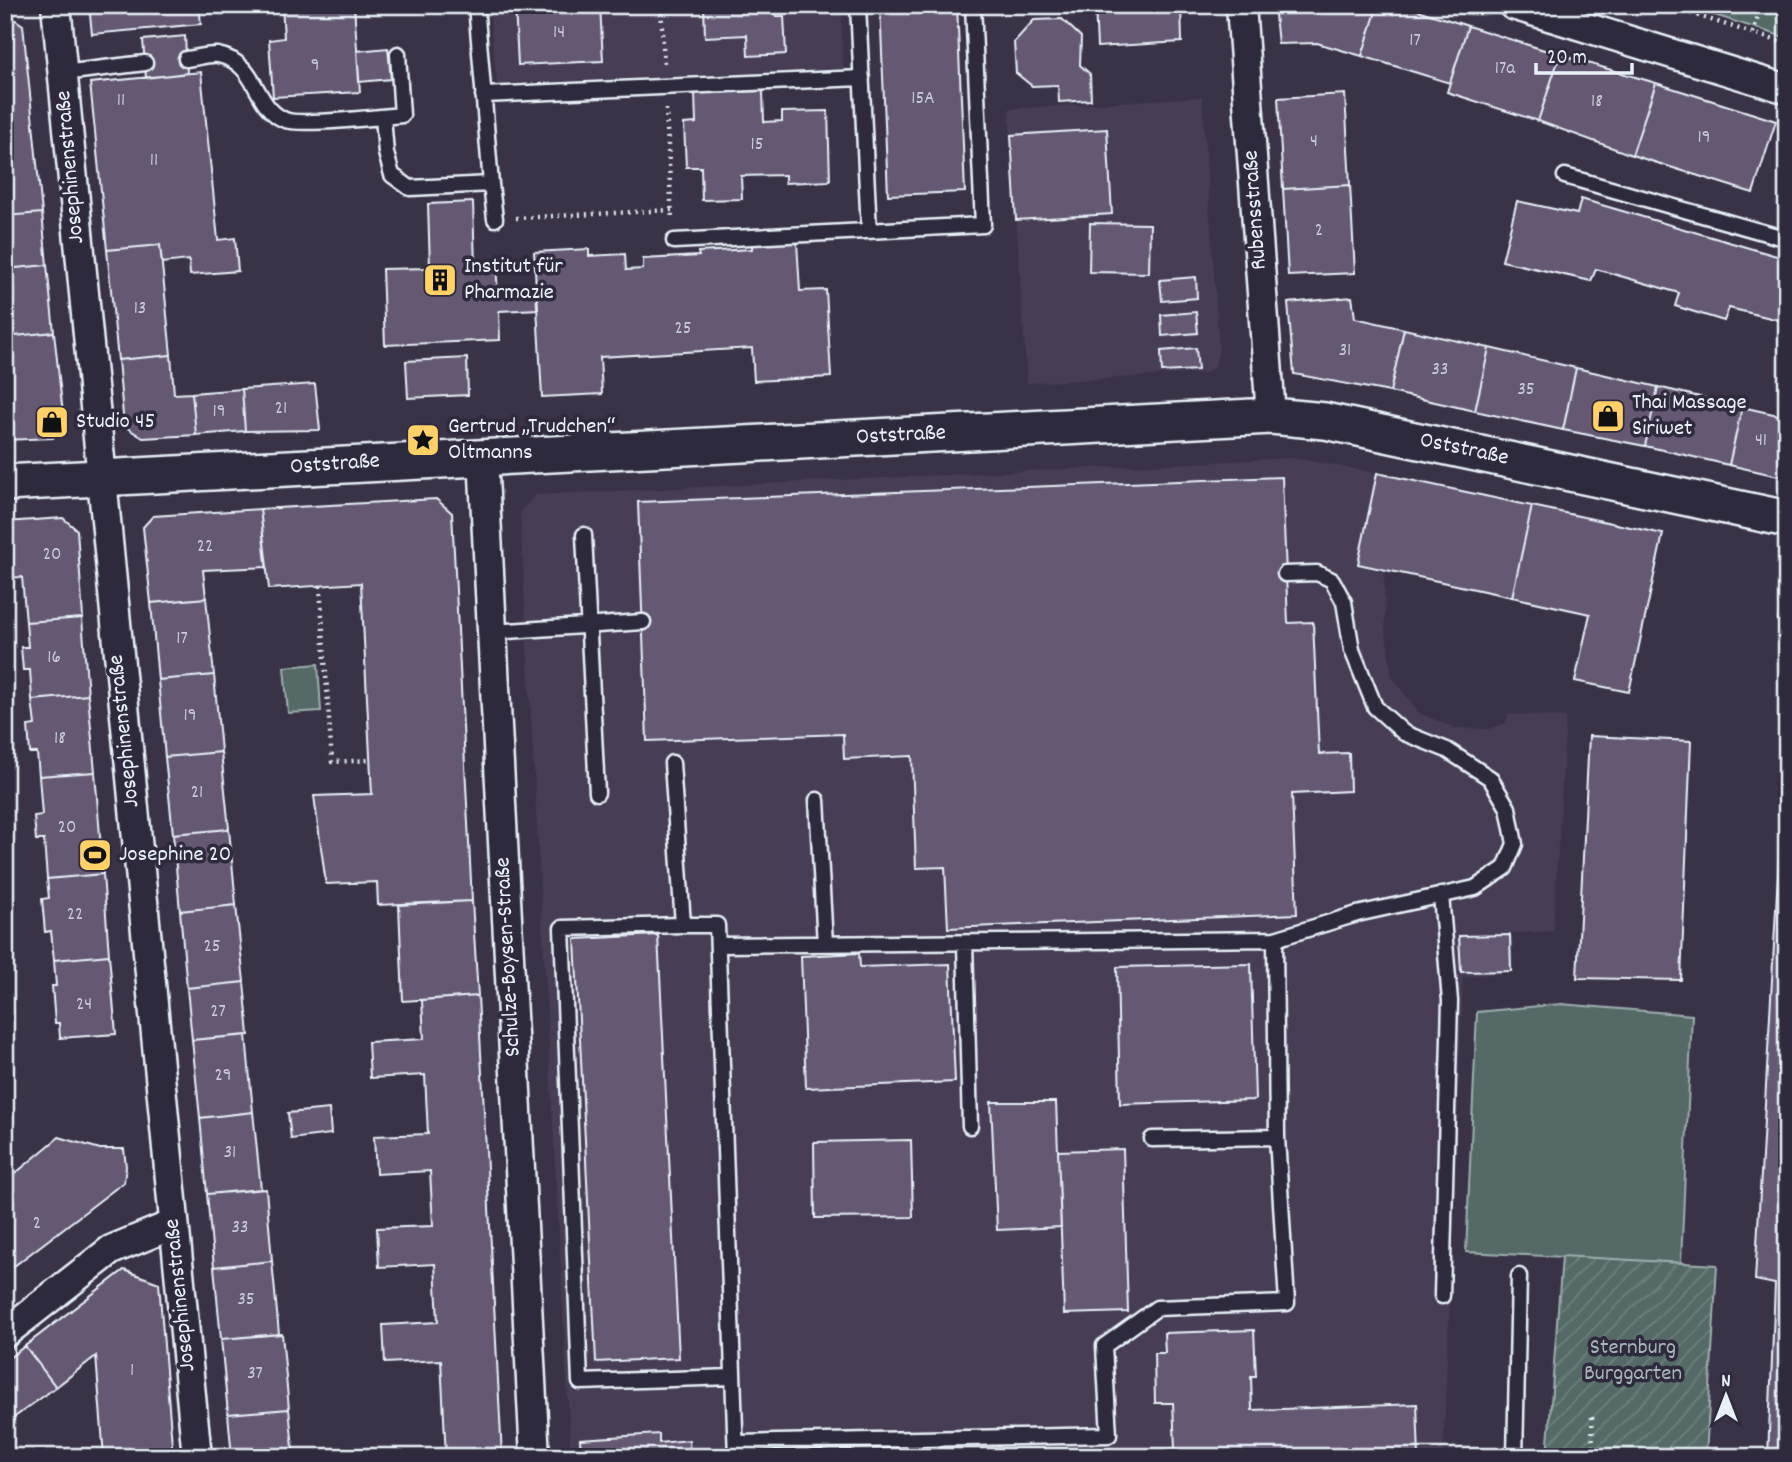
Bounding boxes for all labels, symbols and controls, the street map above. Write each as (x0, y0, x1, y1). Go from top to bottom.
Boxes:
house number: 14 (553, 20, 565, 47)
house number: 17 (1409, 28, 1421, 55)
scale bar (1536, 32, 1633, 76)
text: 20 m (1547, 44, 1587, 74)
house number: 9 (311, 53, 319, 80)
house number: 17a (1495, 56, 1516, 83)
house number: 15A (911, 86, 935, 113)
house number: 11 (117, 88, 125, 115)
street label: Josephinenstraße (48, 89, 94, 245)
house number: 18 (1591, 89, 1603, 116)
house number: 19 (1698, 125, 1710, 152)
house number: 4 (1310, 129, 1318, 156)
house number: 15 (751, 132, 763, 159)
house number: 11 (150, 148, 158, 175)
street label: Rubensstraße (1235, 149, 1277, 271)
house number: 2 (1315, 218, 1323, 245)
place label: Institut für Pharmazie (464, 251, 563, 310)
building icon: Institut für Pharmazie (421, 261, 459, 299)
house number: 13 (134, 296, 146, 323)
house number: 25 (674, 316, 692, 343)
house number: 31 (1339, 338, 1351, 365)
house number: 33 (1432, 357, 1448, 384)
house number: 35 (1517, 377, 1535, 404)
place label: Thai Massage Siriwet (1632, 387, 1747, 446)
house number: 21 (275, 396, 287, 423)
shop icon: Thai Massage Siriwet (1589, 397, 1627, 435)
house number: 19 (213, 399, 225, 426)
shop icon: Studio 45 (33, 403, 71, 441)
place label: Studio 45 (76, 406, 155, 439)
place label: Gertrud „Trudchen“ Oltmanns (448, 411, 616, 470)
street label: Oststraße (855, 417, 947, 455)
place icon: Gertrud „Trudchen“ Oltmanns (404, 421, 442, 459)
street label: Oststraße (1417, 425, 1511, 475)
house number: 41 (1755, 428, 1767, 455)
street label: Oststraße (289, 445, 381, 485)
house number: 22 (197, 534, 213, 561)
house number: 20 (43, 542, 61, 569)
house number: 17 (176, 626, 188, 653)
house number: 16 (47, 645, 61, 672)
street label: Josephinenstraße (101, 653, 149, 809)
house number: 19 (184, 703, 196, 730)
house number: 18 (54, 726, 66, 753)
house number: 21 (191, 780, 203, 807)
house number: 20 (58, 815, 76, 842)
sports icon: Josephine 20 (76, 836, 114, 874)
place label: Josephine 20 (119, 839, 231, 872)
street label: Schulze-Boysen-Straße (487, 856, 531, 1058)
house number: 22 (67, 902, 83, 929)
house number: 25 (203, 934, 221, 961)
house number: 24 (76, 992, 92, 1019)
house number: 27 (210, 999, 226, 1026)
house number: 29 (214, 1063, 232, 1090)
house number: 31 (224, 1140, 236, 1167)
house number: 2 (33, 1211, 41, 1238)
house number: 33 (232, 1215, 248, 1242)
street label: Josephinenstraße (157, 1217, 205, 1373)
house number: 35 (237, 1287, 255, 1314)
park label: Sternburg Burggarten (1584, 1332, 1682, 1391)
house number: 1 (130, 1358, 134, 1385)
north arrow (1690, 1360, 1760, 1430)
house number: 37 (247, 1361, 263, 1388)
text: N (1721, 1369, 1731, 1396)

